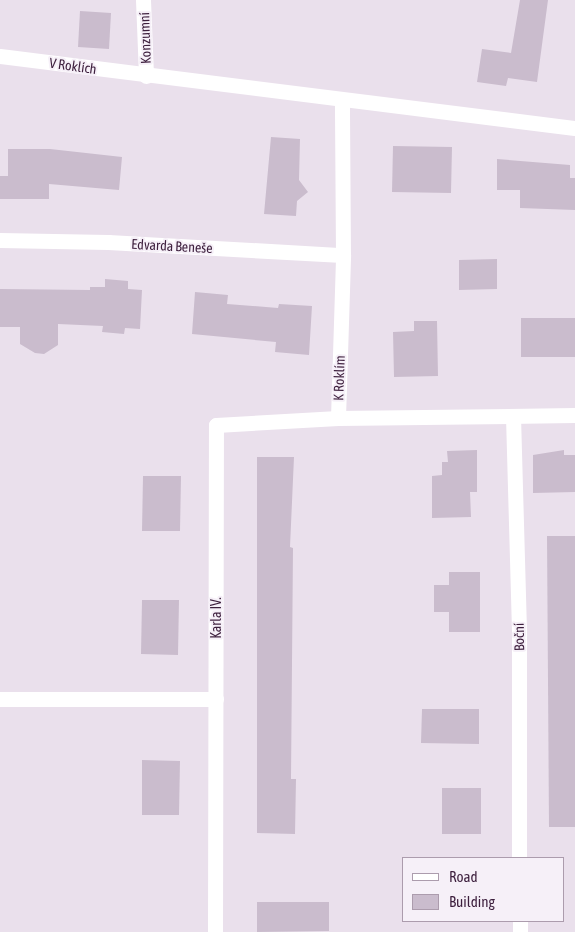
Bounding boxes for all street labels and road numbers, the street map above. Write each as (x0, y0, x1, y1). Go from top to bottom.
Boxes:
street label: Konzumní (136, 12, 154, 64)
street label: V Roklích (48, 54, 98, 78)
street label: Edvarda Beneše (131, 235, 213, 257)
street label: K Roklím (330, 355, 348, 401)
street label: Karla IV. (208, 597, 224, 639)
street label: Boční (510, 623, 528, 651)

